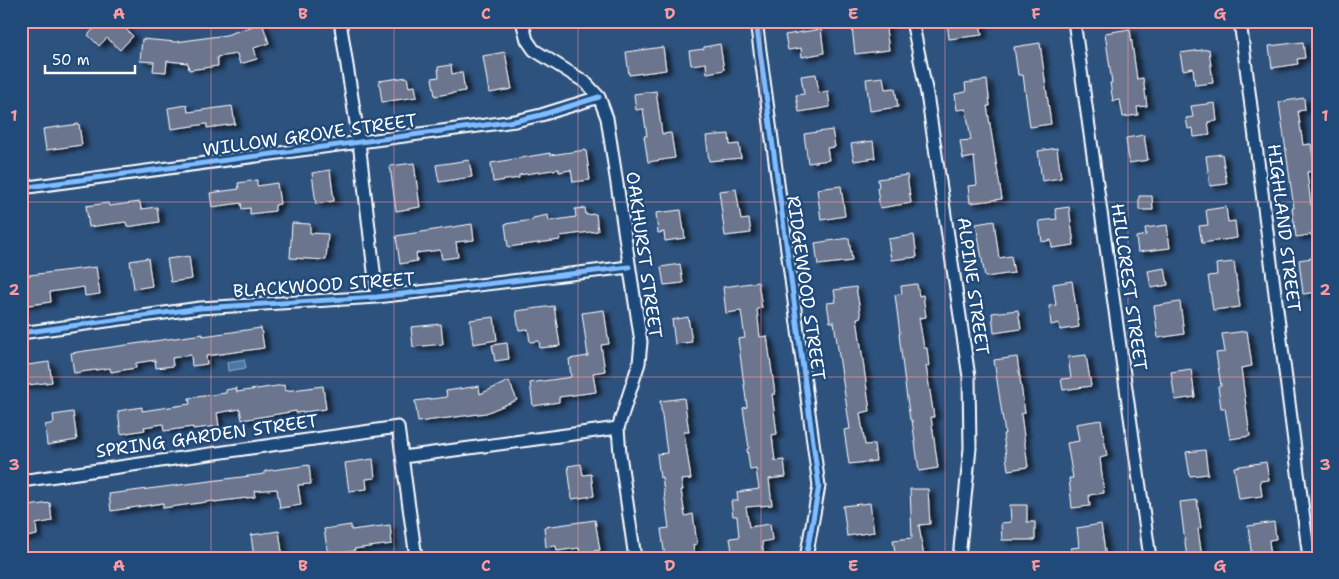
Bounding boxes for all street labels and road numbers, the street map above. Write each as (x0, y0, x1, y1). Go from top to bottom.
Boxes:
street label: WILLOW GROVE STREET (202, 108, 418, 162)
street label: HIGHLAND STREET (1262, 142, 1306, 314)
street label: OAKHURST STREET (620, 170, 668, 340)
street label: RIDGEWOOD STREET (781, 194, 831, 382)
street label: HILLCREST STREET (1105, 202, 1153, 372)
street label: ALPINE STREET (951, 215, 995, 357)
street label: BLACKWOOD STREET (232, 267, 416, 303)
street label: SPRING GARDEN STREET (94, 409, 320, 463)

